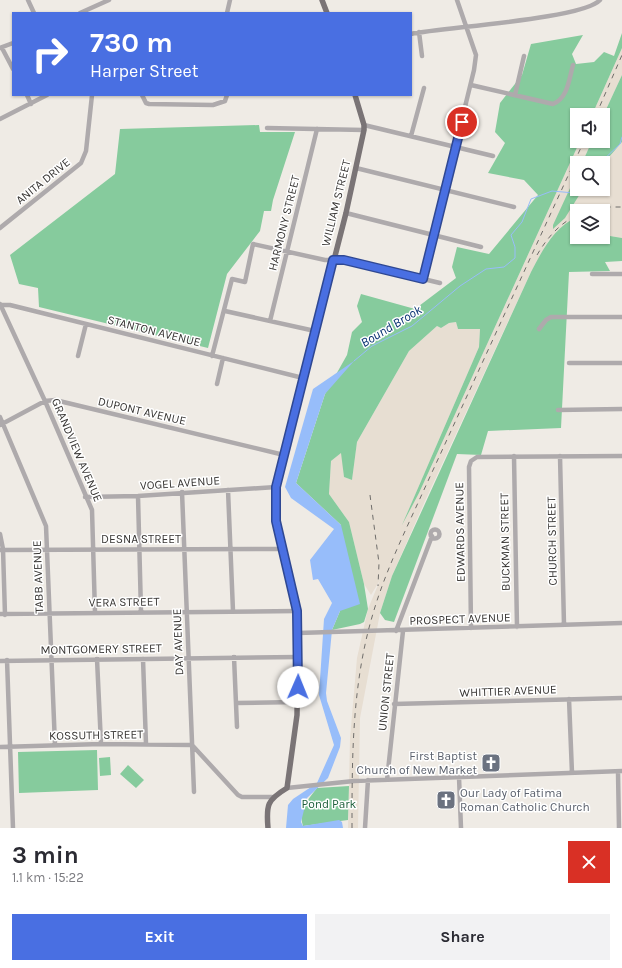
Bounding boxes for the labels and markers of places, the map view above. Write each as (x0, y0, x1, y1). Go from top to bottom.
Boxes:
pin (445, 105, 479, 139)
place label: First Baptist Church of New Market (357, 749, 477, 777)
church icon: First Baptist Church of New Market (480, 752, 502, 774)
place label: Our Lady of Fatima Roman Catholic Church (460, 786, 590, 814)
church icon: Our Lady of Fatima Roman Catholic Church (435, 789, 457, 811)

